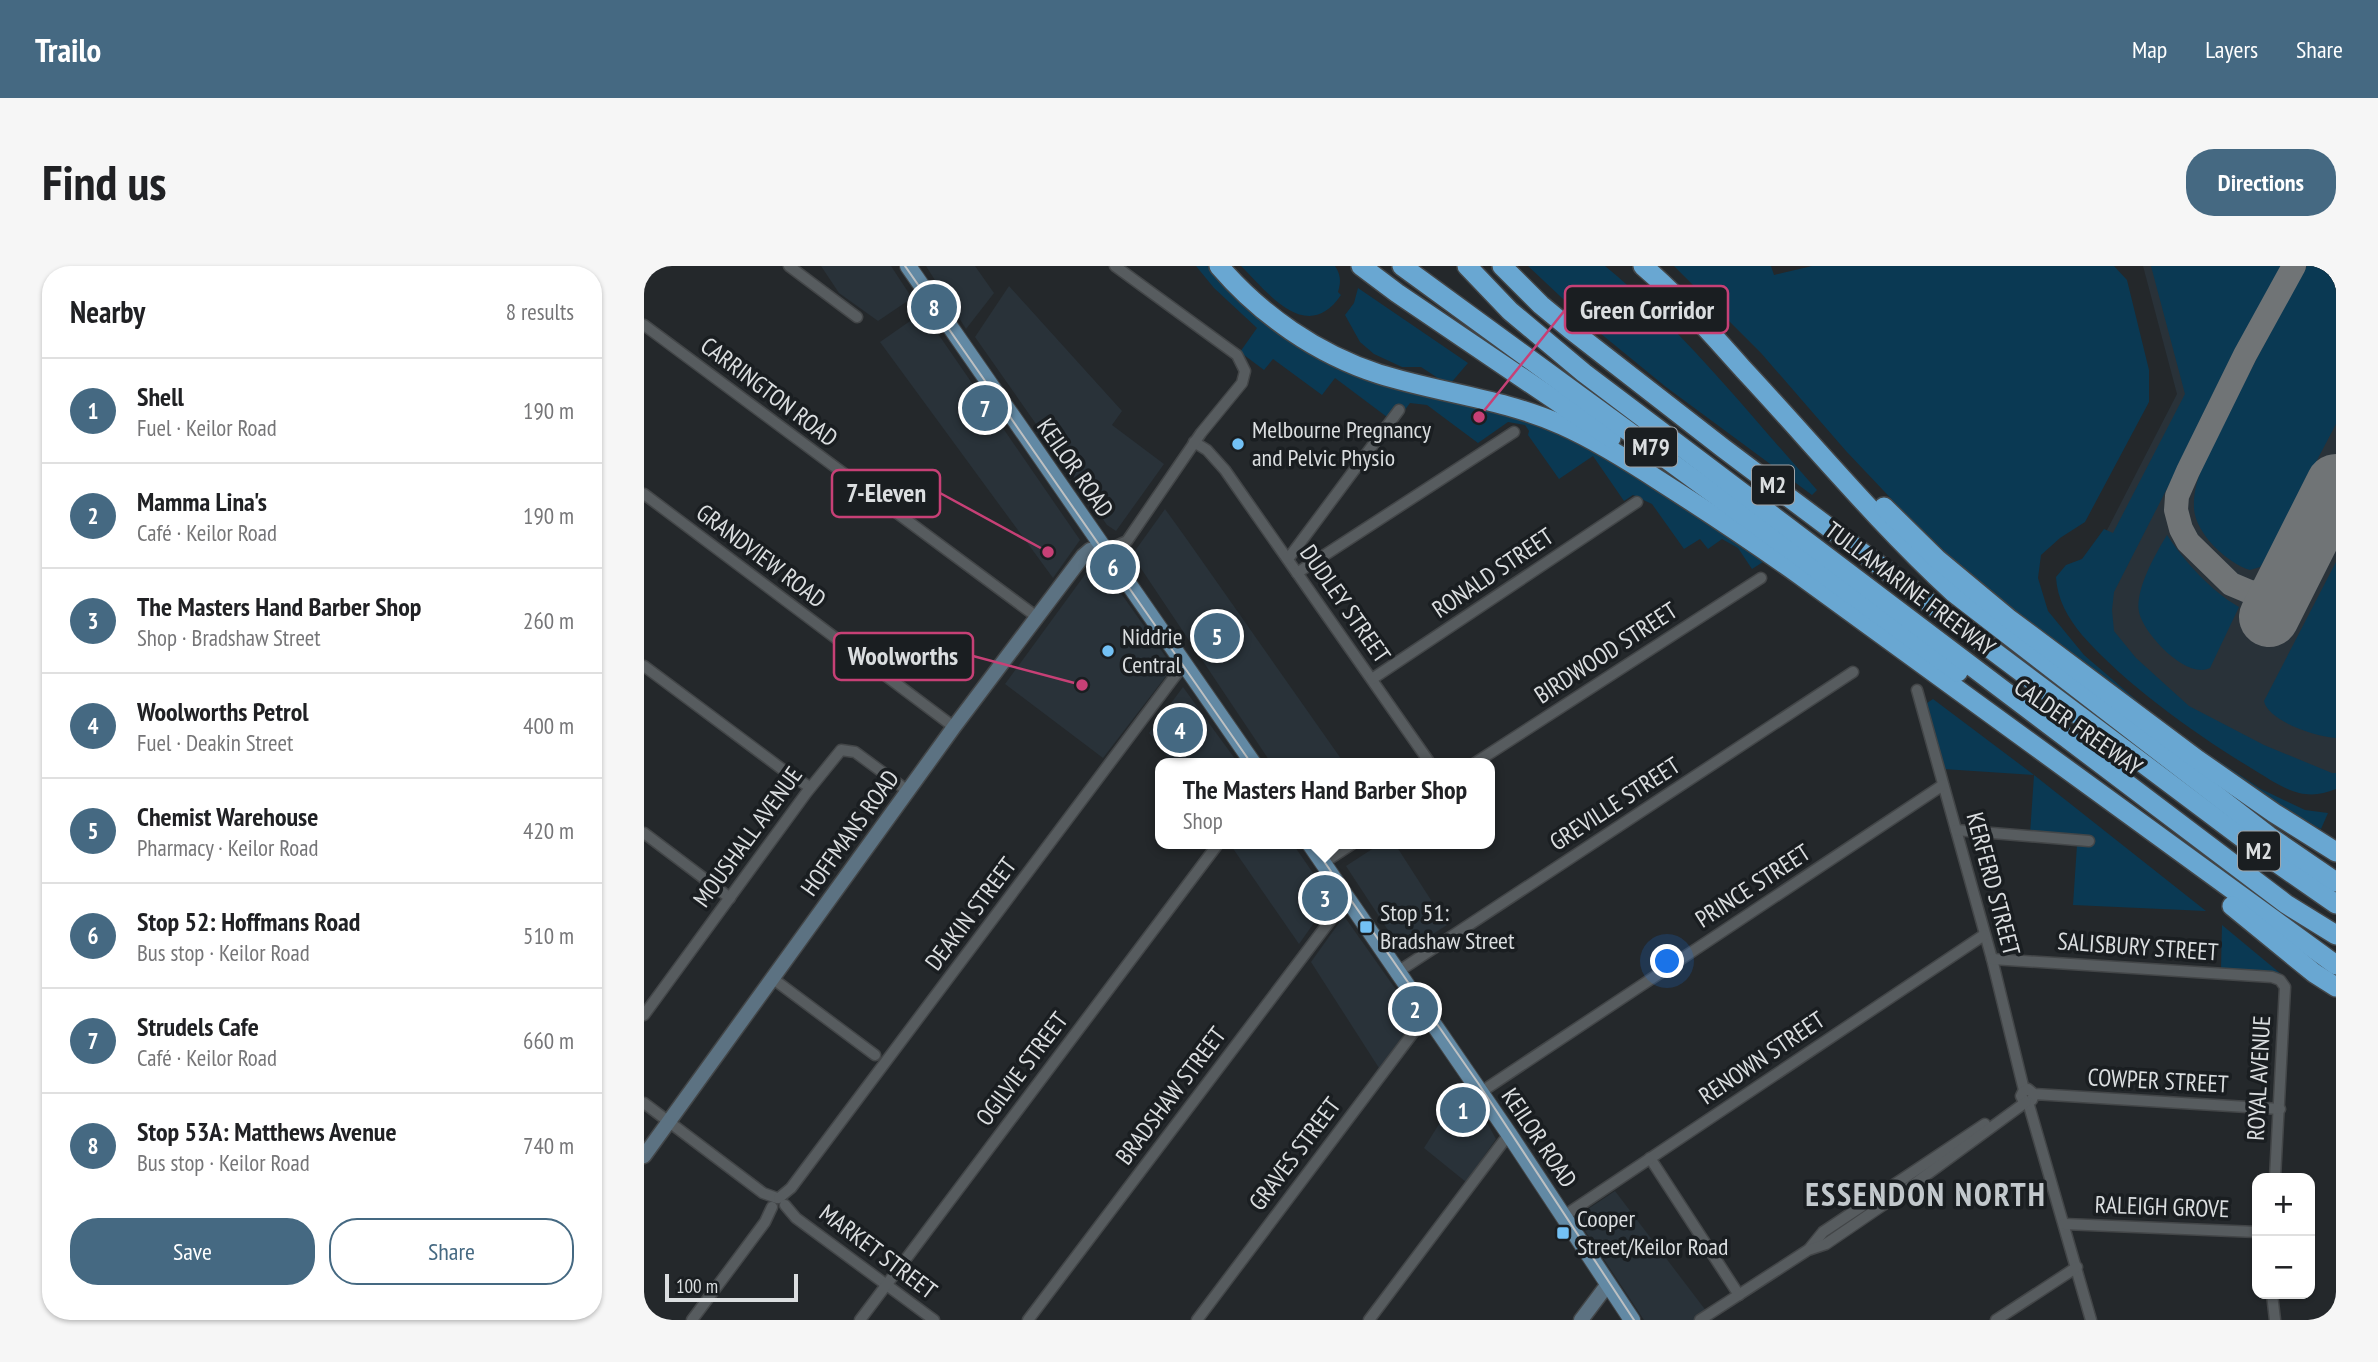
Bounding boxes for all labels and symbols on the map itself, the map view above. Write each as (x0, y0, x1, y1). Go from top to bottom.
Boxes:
pin: 8 (911, 281, 957, 333)
callout: Green Corridor (1565, 286, 1728, 333)
text: Green Corridor (1580, 293, 1714, 326)
street label: CARRINGTON ROAD (695, 330, 844, 453)
pin: 7 (962, 382, 1008, 434)
street label: KEILOR ROAD (1030, 412, 1121, 523)
place label: Melbourne Pregnancy and Pelvic Physio (1252, 414, 1431, 473)
road number: M79 (1625, 428, 1677, 466)
marker: Melbourne Pregnancy and Pelvic Physio (1230, 436, 1246, 452)
road number: M2 (1752, 466, 1794, 504)
callout: 7-Eleven (832, 470, 940, 517)
text: 7-Eleven (846, 476, 926, 509)
street label: GRANDVIEW ROAD (690, 497, 832, 614)
street label: TULLAMARINE FREEWAY (1819, 514, 2002, 663)
street label: RONALD STREET (1426, 521, 1560, 625)
street label: DUDLEY STREET (1293, 539, 1398, 669)
pin: 6 (1090, 541, 1136, 593)
street label: BIRDWOOD STREET (1528, 595, 1683, 710)
pin: 5 (1194, 610, 1240, 662)
place label: Niddrie Central (1122, 621, 1183, 680)
callout: Woolworths (834, 633, 973, 680)
text: Woolworths (847, 639, 958, 672)
marker: Niddrie Central (1100, 643, 1116, 659)
street label: CALDER FREEWAY (2008, 671, 2149, 782)
pin: 4 (1157, 704, 1203, 756)
street label: GREVILLE STREET (1544, 750, 1686, 857)
street label: MOUSHALL AVENUE (686, 760, 809, 913)
street label: HOFFMANS ROAD (793, 764, 906, 902)
street label: KERFERD STREET (1960, 809, 2028, 959)
road number: M2 (2238, 832, 2280, 870)
street label: PRINCE STREET (1689, 837, 1816, 934)
street label: DEAKIN STREET (918, 851, 1023, 976)
pin: 3 (1302, 872, 1348, 924)
place label: Stop 51: Bradshaw Street (1380, 897, 1515, 956)
marker: Stop 51: Bradshaw Street (1358, 919, 1374, 935)
street label: SALISBURY STREET (2057, 925, 2220, 968)
your location (1650, 944, 1684, 978)
pin: 2 (1392, 983, 1438, 1035)
street label: RENOWN STREET (1693, 1004, 1831, 1111)
street label: OGILVIE STREET (969, 1005, 1075, 1132)
street label: ROYAL AVENUE (2240, 1015, 2277, 1141)
street label: BRADSHAW STREET (1109, 1020, 1233, 1171)
street label: COWPER STREET (2087, 1061, 2229, 1100)
street label: KEILOR ROAD (1495, 1082, 1584, 1193)
pin: 1 (1440, 1084, 1486, 1136)
street label: GRAVES STREET (1242, 1091, 1347, 1216)
district label: ESSENDON NORTH (1805, 1173, 2047, 1215)
street label: RALEIGH GROVE (2094, 1189, 2230, 1224)
street label: MARKET STREET (813, 1197, 943, 1306)
place label: Cooper Street/Keilor Road (1577, 1203, 1728, 1262)
marker: Cooper Street/Keilor Road (1555, 1225, 1571, 1241)
scale bar (665, 1271, 798, 1303)

